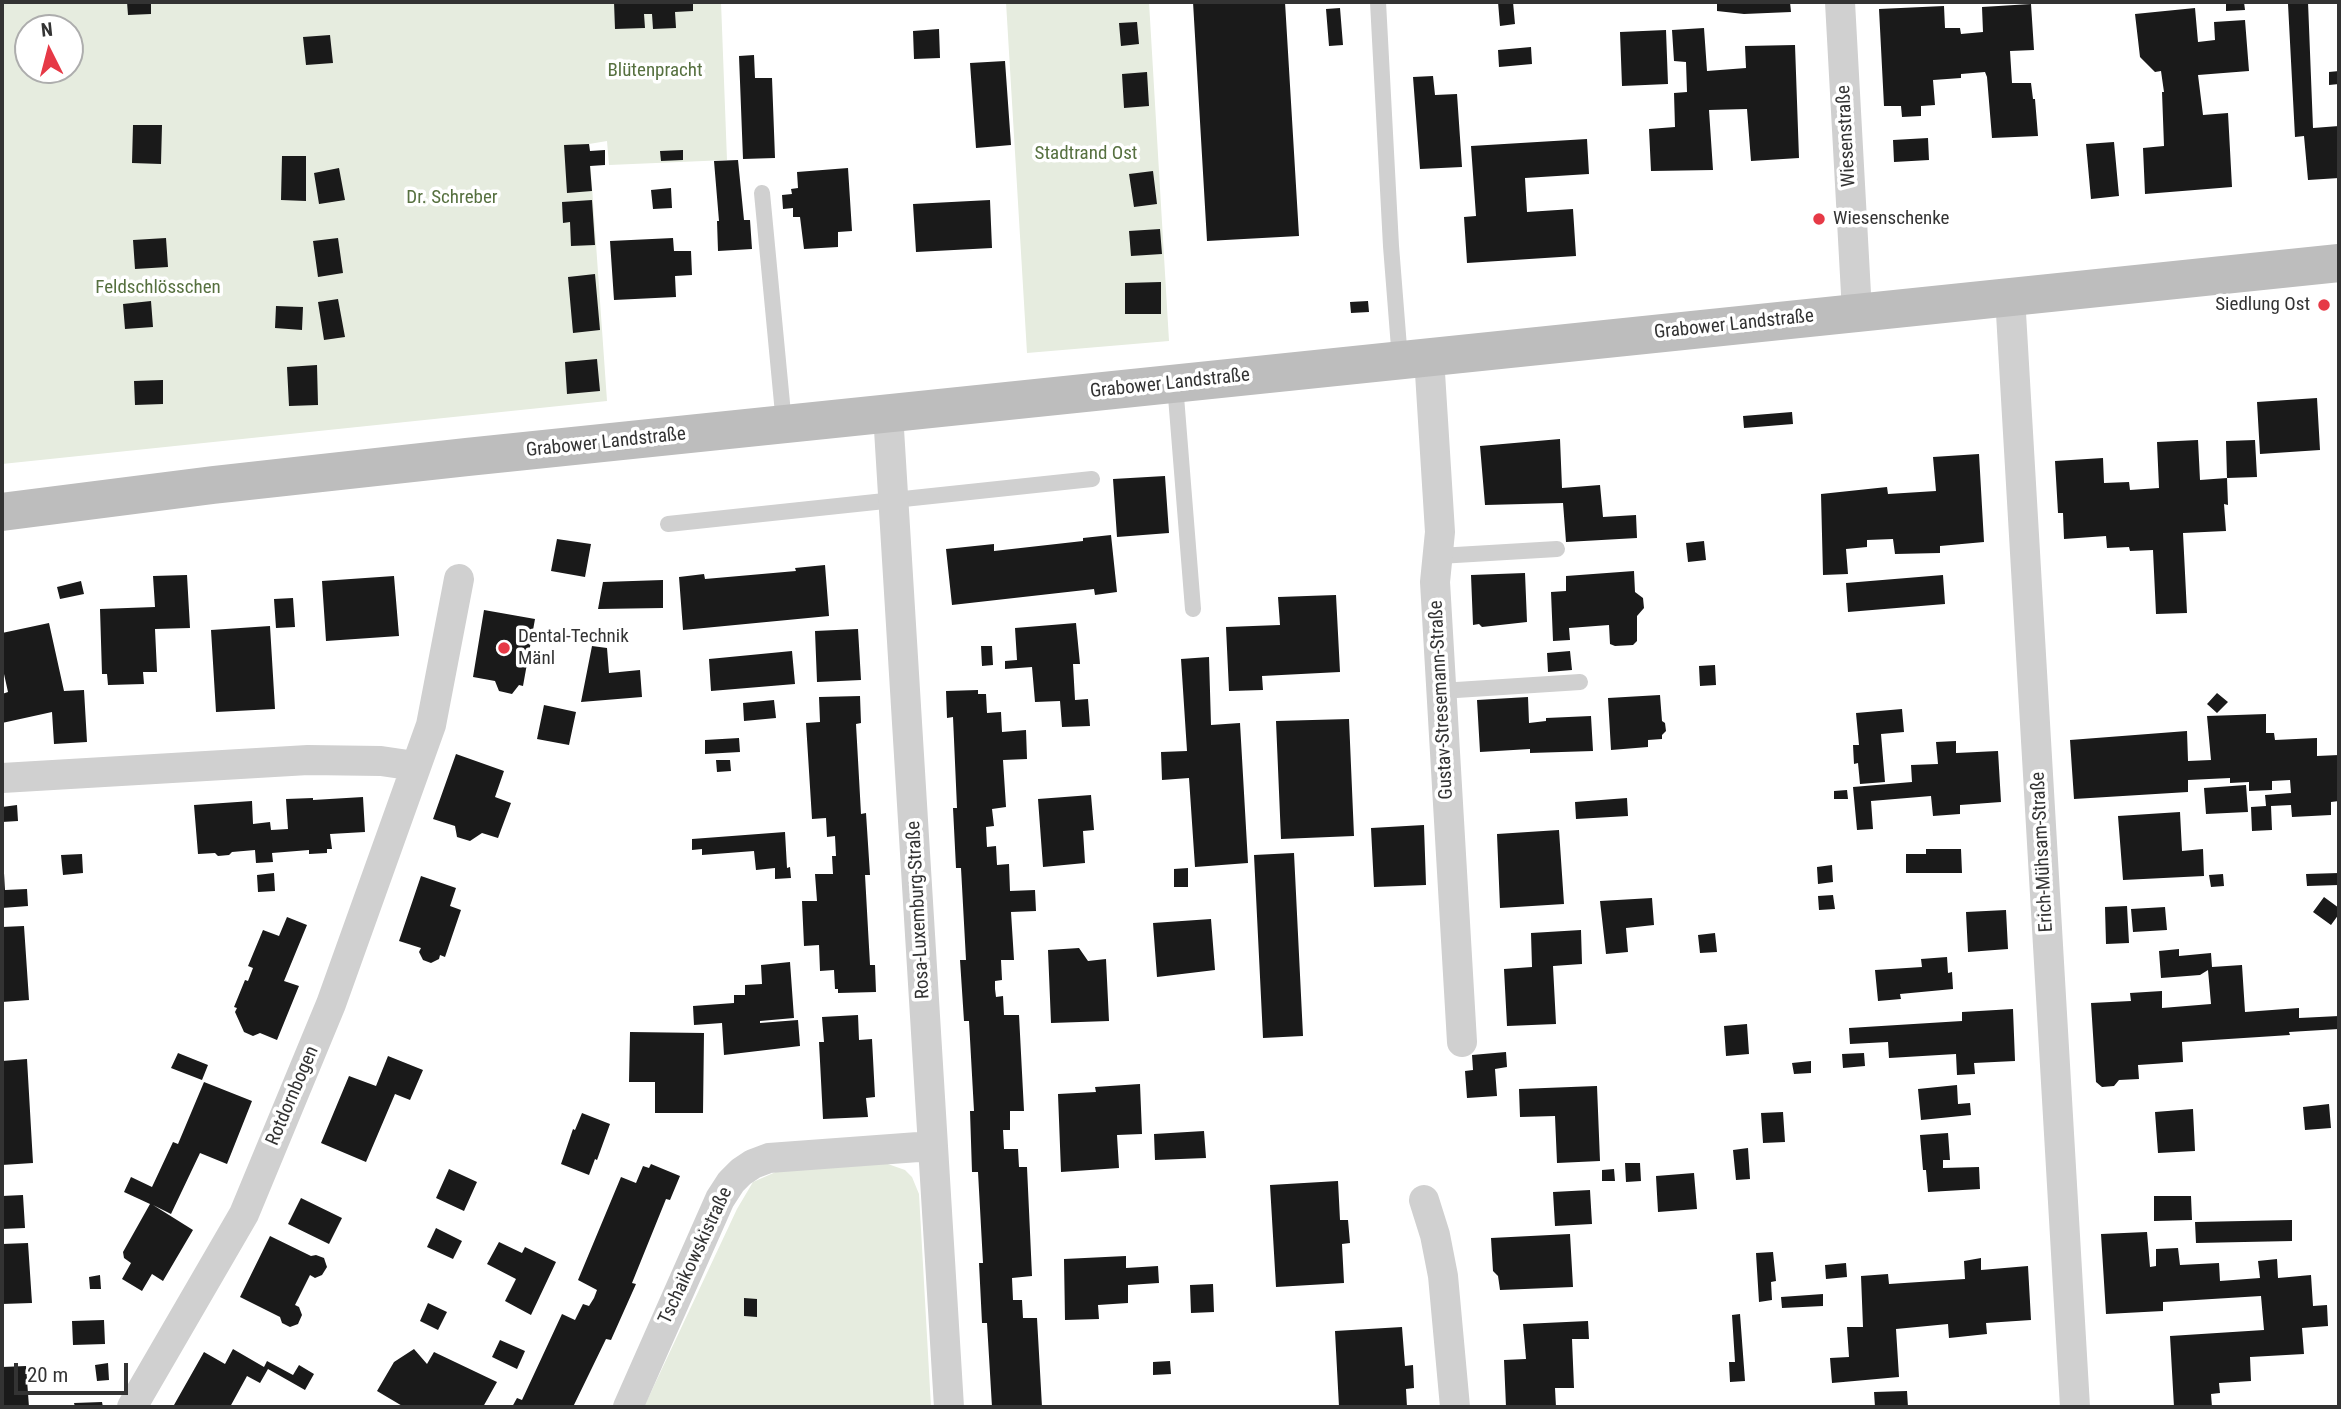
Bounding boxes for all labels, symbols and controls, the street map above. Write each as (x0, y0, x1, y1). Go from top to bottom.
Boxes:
north arrow (14, 14, 84, 84)
text: N (40, 18, 54, 42)
park label: Blütenpracht (607, 60, 703, 82)
street label: Wiesenstraße (1833, 84, 1861, 188)
park label: Stadtrand Ost (1035, 143, 1137, 165)
park label: Dr. Schreber (406, 187, 498, 209)
place label: Wiesenschenke (1833, 208, 1950, 230)
marker: Wiesenschenke (1811, 211, 1827, 227)
park label: Feldschlösschen (95, 277, 221, 299)
place label: Siedlung Ost (2215, 294, 2310, 316)
marker: Siedlung Ost (2316, 297, 2332, 313)
street label: Grabower Landstraße (1653, 305, 1815, 345)
street label: Grabower Landstraße (1089, 364, 1251, 404)
street label: Grabower Landstraße (525, 423, 687, 463)
street label: Gustav-Stresemann-Straße (1425, 600, 1459, 800)
place label: Dental-Technik Mänl (518, 626, 629, 670)
marker: Dental-Technik Mänl (496, 640, 512, 656)
street label: Erich-Mühsam-Straße (2027, 771, 2059, 933)
street label: Rosa-Luxemburg-Straße (903, 820, 935, 1000)
street label: Rotdornbogen (262, 1043, 324, 1149)
street label: Tschaikowskistraße (654, 1184, 738, 1328)
scale bar (18, 1350, 131, 1394)
text: 20 m (27, 1363, 68, 1387)

